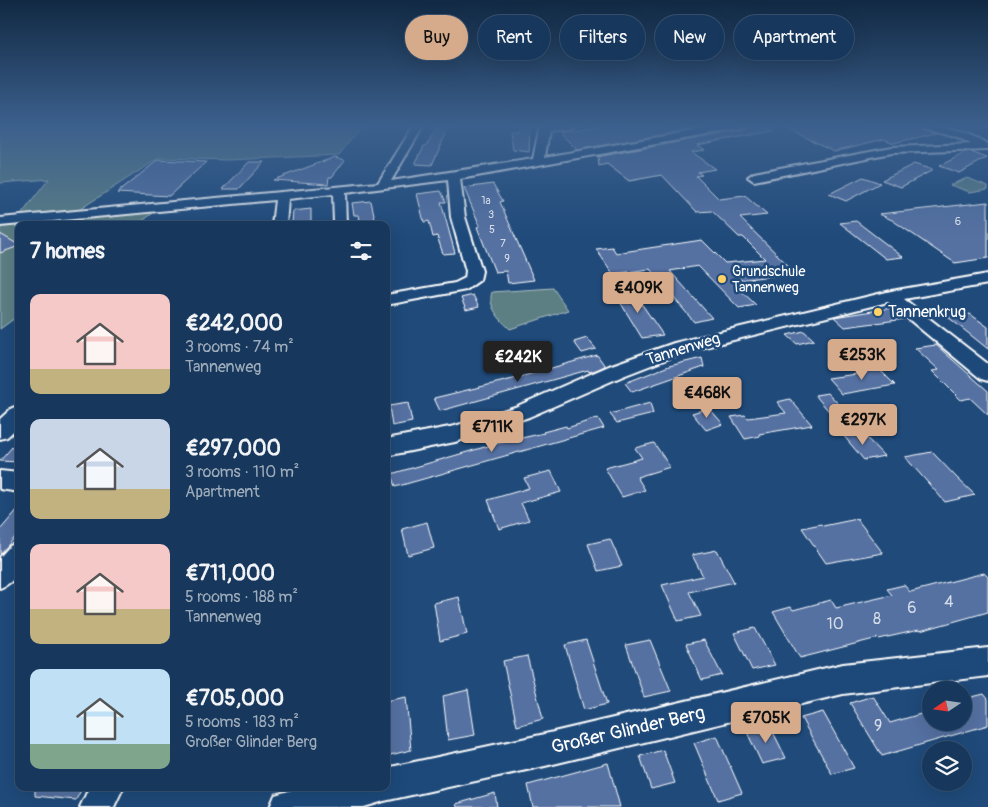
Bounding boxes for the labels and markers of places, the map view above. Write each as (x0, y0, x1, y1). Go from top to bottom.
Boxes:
place label: Grundschule Tannenweg (732, 263, 805, 296)
pin: €409K (603, 272, 673, 314)
marker: Grundschule Tannenweg (716, 273, 728, 285)
place label: Tannenkrug (888, 302, 966, 322)
marker: Tannenkrug (872, 306, 884, 318)
pin: €253K (827, 338, 897, 381)
pin: €242K (483, 340, 553, 383)
pin: €468K (672, 376, 742, 419)
pin: €297K (828, 404, 898, 446)
pin: €711K (457, 410, 527, 453)
pin: €705K (731, 702, 801, 744)

